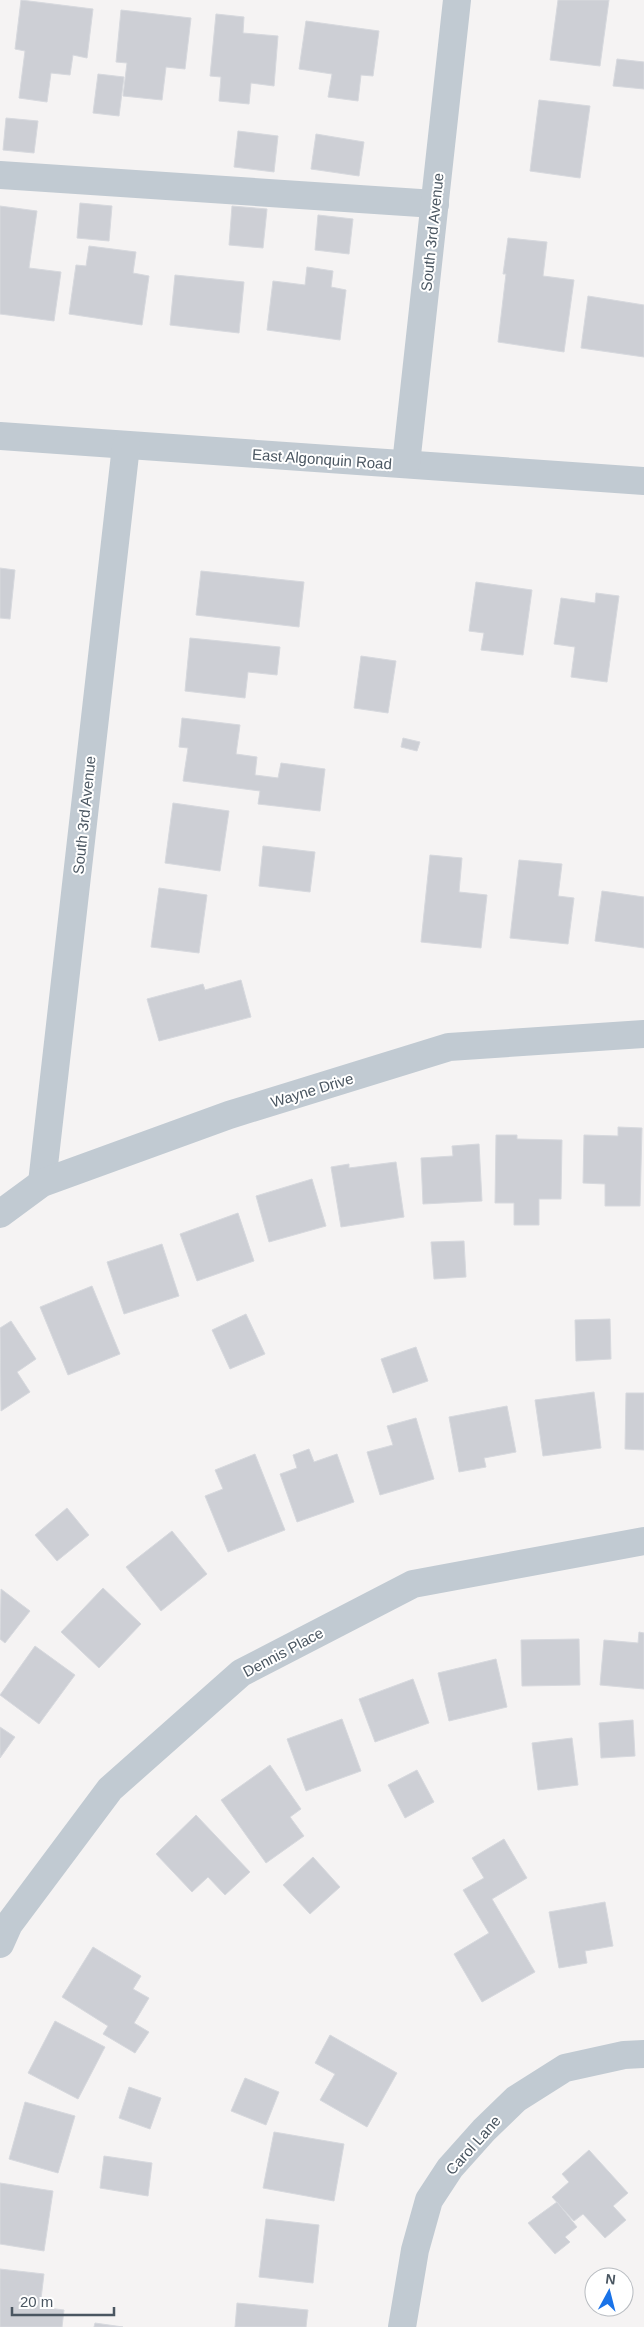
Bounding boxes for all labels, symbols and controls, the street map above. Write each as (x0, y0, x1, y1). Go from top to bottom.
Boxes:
street label: South 3rd Avenue (417, 172, 447, 292)
street label: East Algonquin Road (252, 446, 392, 472)
street label: South 3rd Avenue (69, 755, 99, 875)
street label: Wayne Drive (269, 1069, 355, 1111)
street label: Dennis Place (240, 1624, 326, 1680)
street label: Carol Lane (442, 2112, 504, 2178)
north arrow (584, 2267, 634, 2317)
text: N (605, 2271, 617, 2288)
scale bar (12, 2284, 115, 2316)
text: 20 m (20, 2293, 53, 2310)

